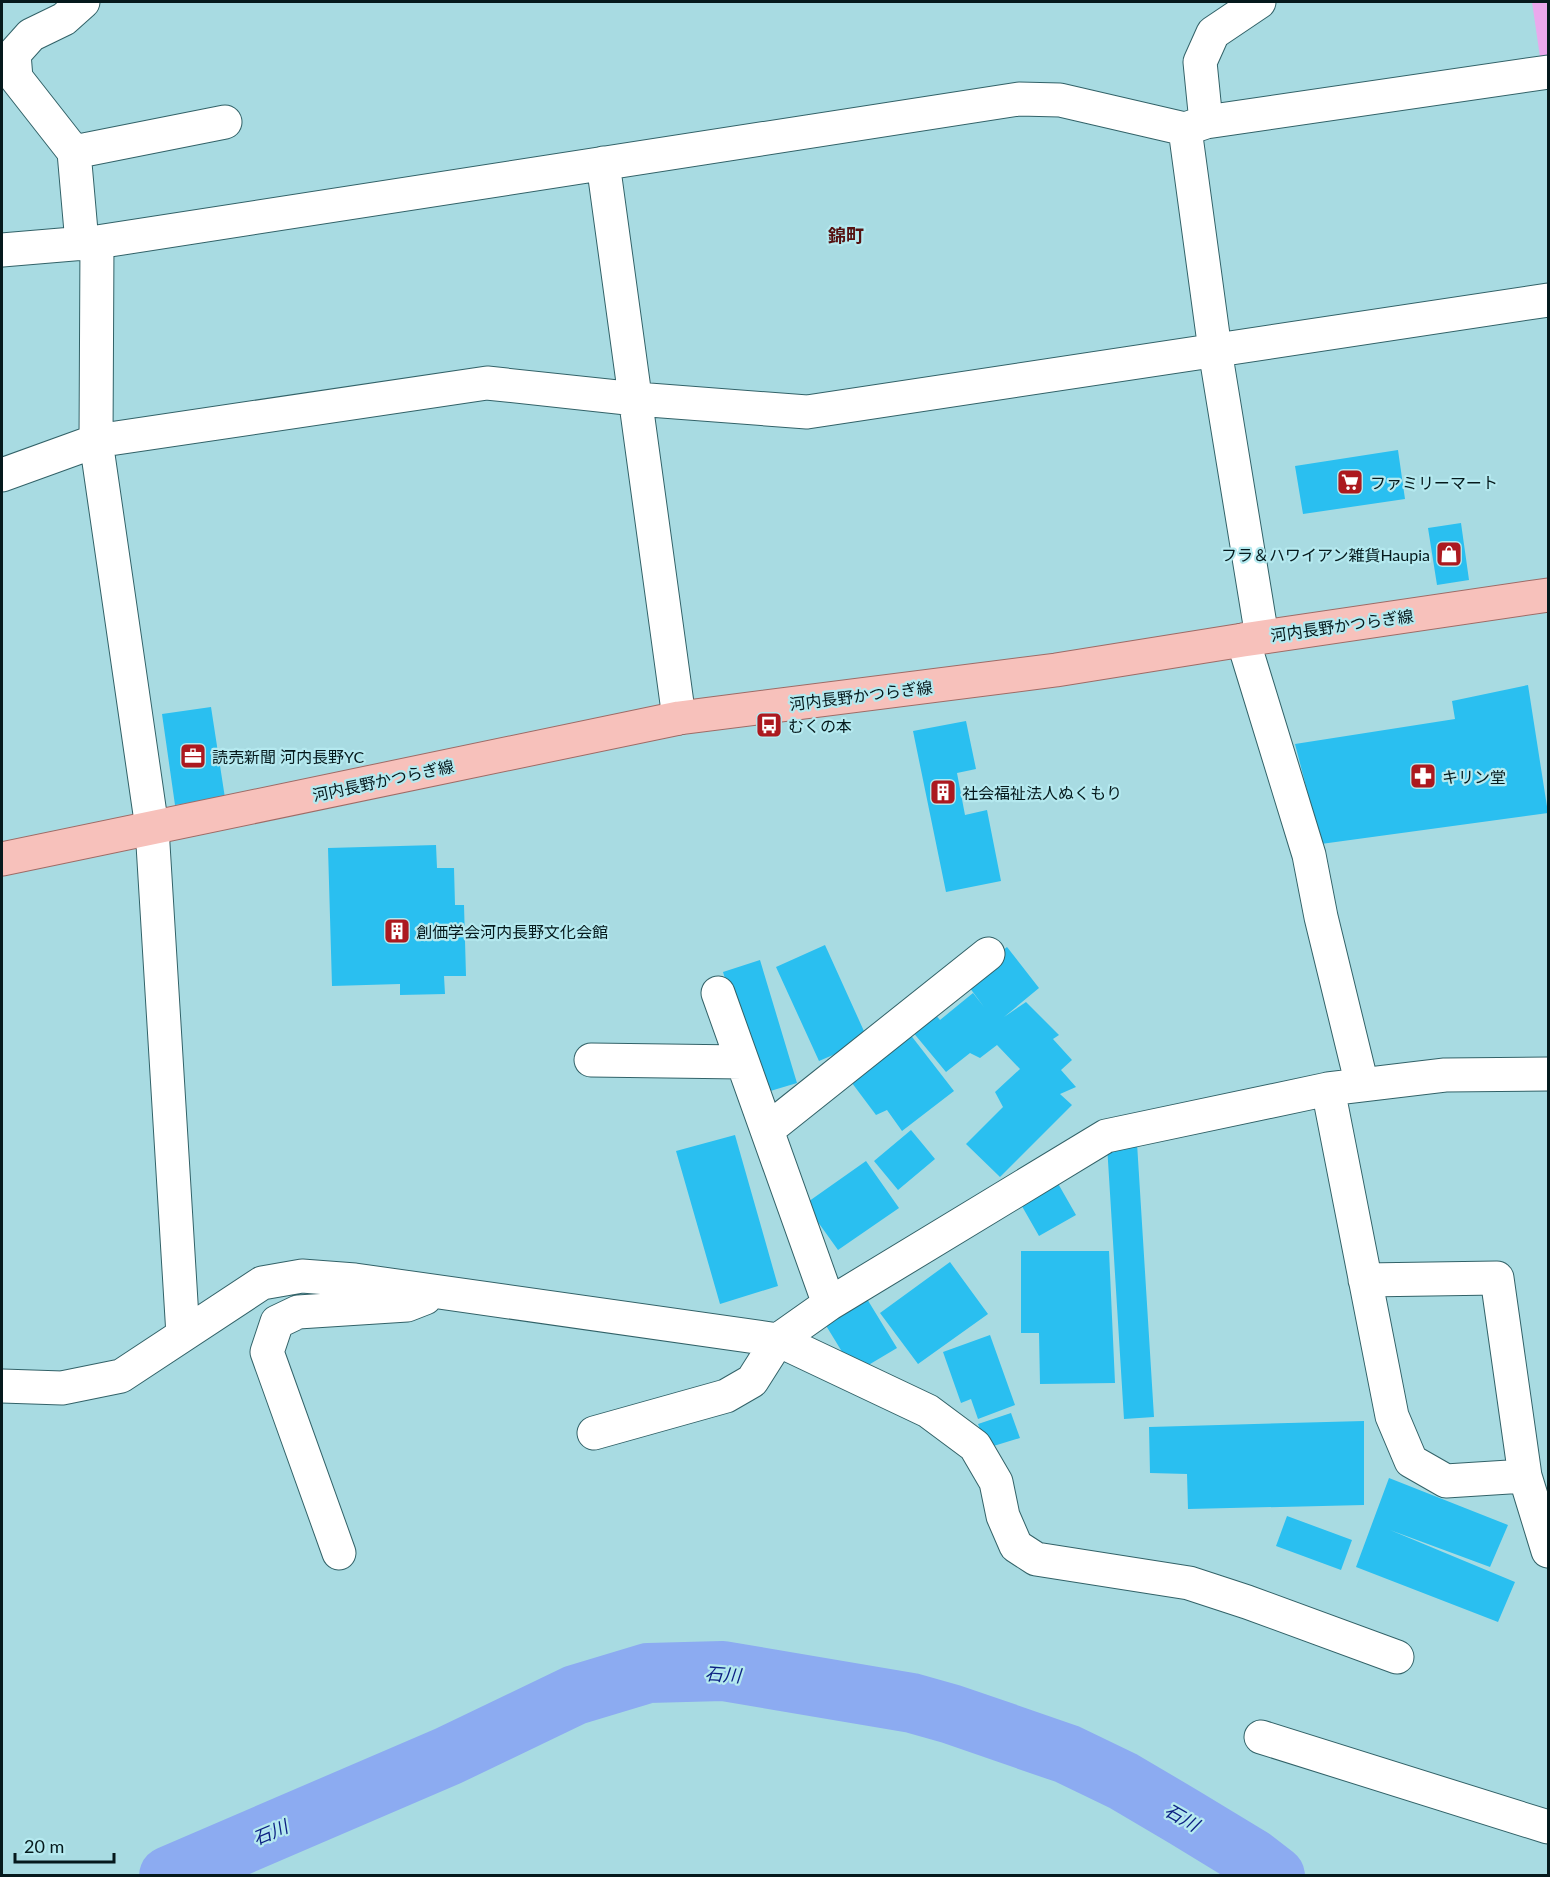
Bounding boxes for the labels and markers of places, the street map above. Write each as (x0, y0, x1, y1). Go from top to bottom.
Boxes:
supermarket icon: ファミリーマート (1335, 467, 1365, 497)
place label: ファミリーマート (1370, 473, 1498, 492)
shop icon: フラ＆ハワイアン雑貨Haupia (1434, 539, 1464, 569)
place label: フラ＆ハワイアン雑貨Haupia (1221, 545, 1430, 564)
bus stop icon: むくの本 (754, 710, 784, 740)
place label: むくの本 (788, 716, 852, 735)
office icon: 読売新聞 河内長野YC (178, 741, 208, 771)
place label: 読売新聞 河内長野YC (212, 747, 364, 766)
pharmacy icon: キリン堂 (1408, 761, 1438, 791)
place label: キリン堂 (1442, 767, 1506, 786)
building icon: 社会福祉法人ぬくもり (928, 777, 958, 807)
place label: 社会福祉法人ぬくもり (962, 783, 1122, 802)
building icon: 創価学会河内長野文化会館 (382, 916, 412, 946)
place label: 創価学会河内長野文化会館 (416, 922, 608, 941)

